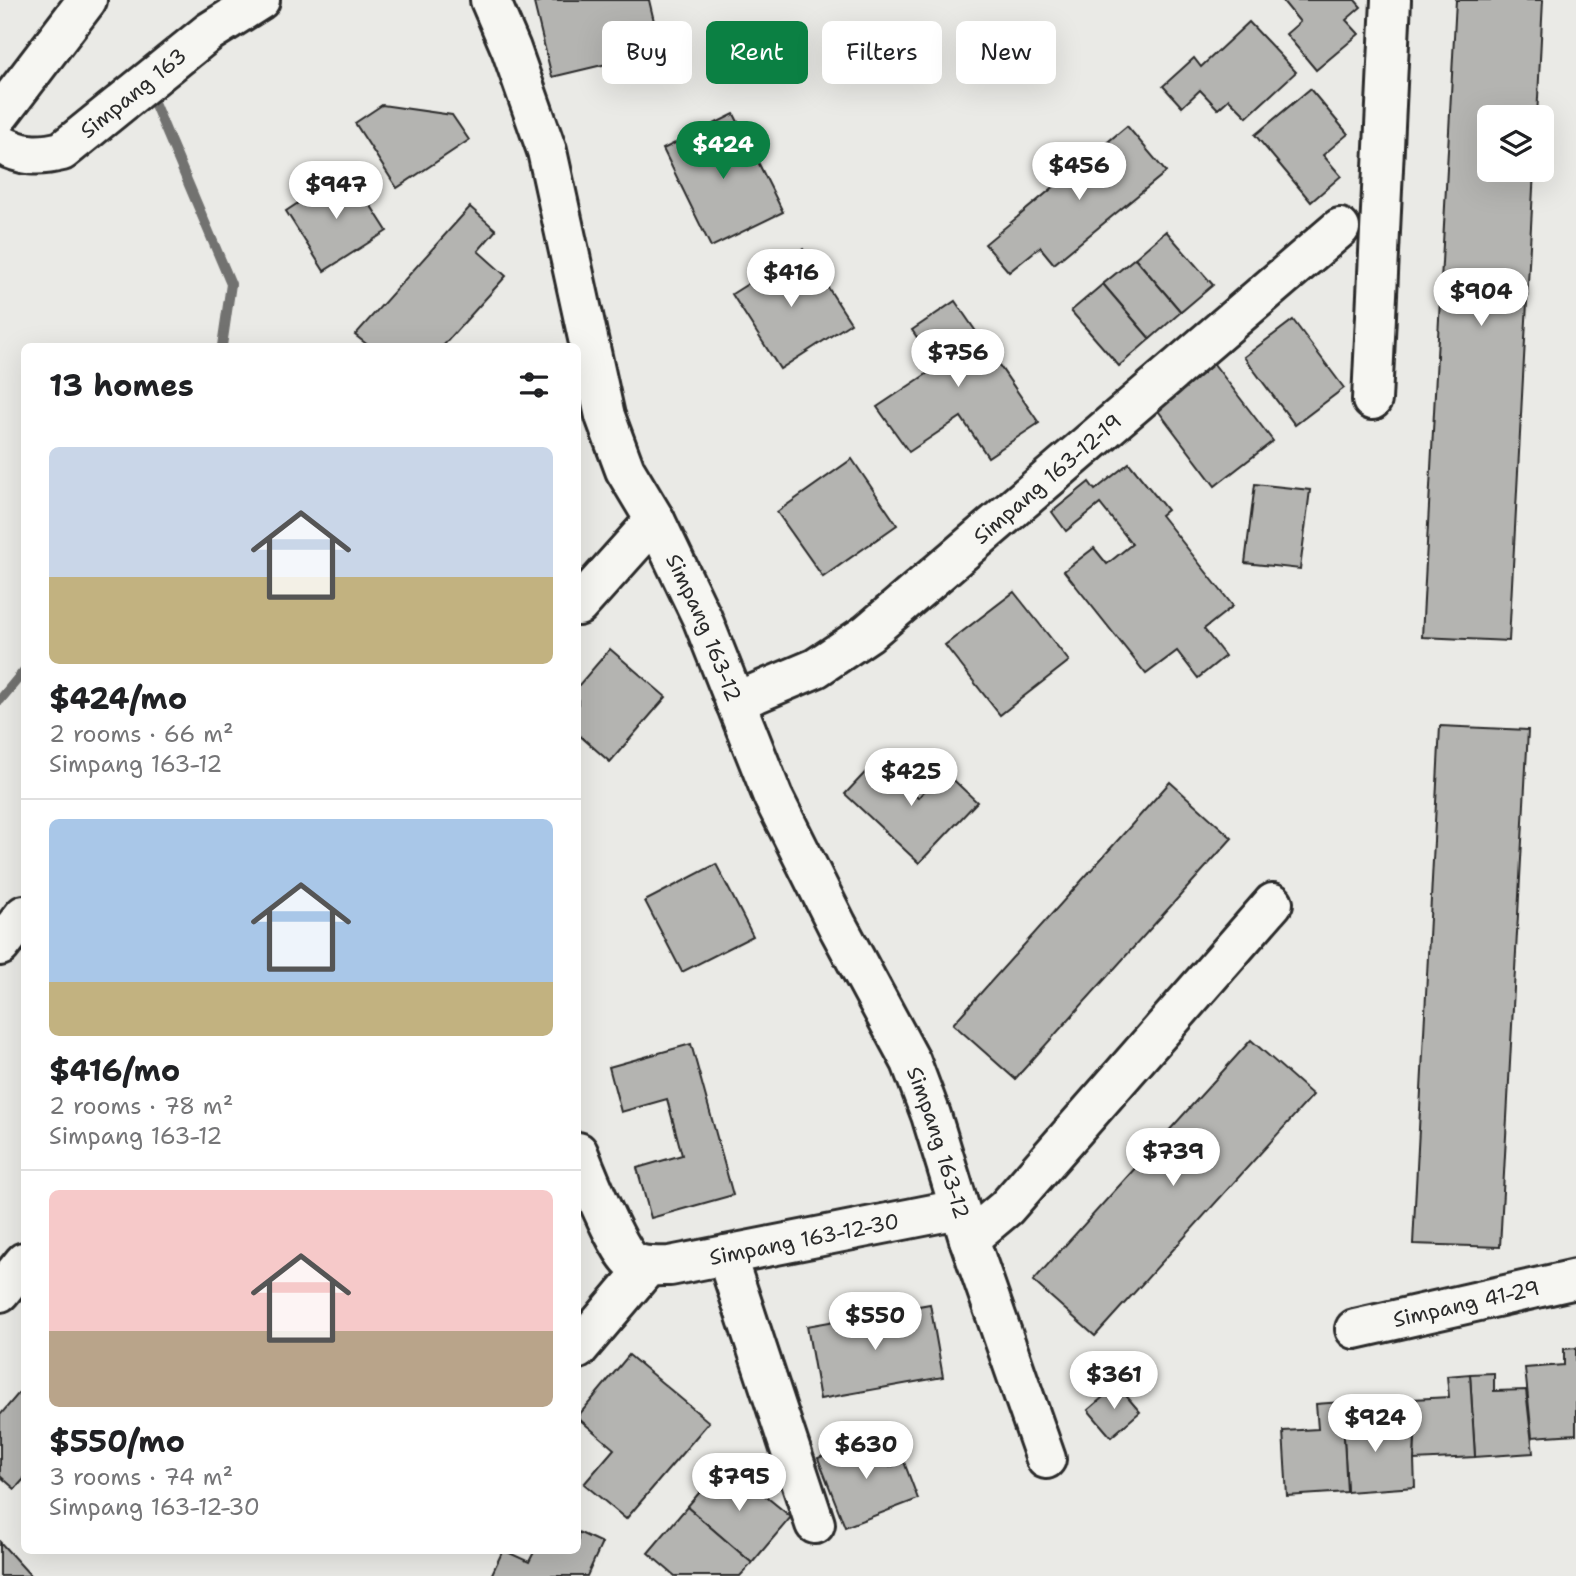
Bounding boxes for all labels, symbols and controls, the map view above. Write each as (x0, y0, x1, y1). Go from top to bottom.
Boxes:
chip: Buy (602, 21, 692, 84)
chip: Rent (706, 21, 808, 84)
chip: Filters (822, 21, 942, 84)
chip: New (956, 21, 1056, 84)
street label: Simpang 163 (74, 42, 192, 145)
map controls (1477, 105, 1554, 182)
button: layers (1477, 105, 1554, 182)
pin: $424 (682, 122, 764, 181)
text: $424 (692, 129, 754, 159)
pin: $456 (1038, 142, 1120, 202)
text: $456 (1048, 150, 1110, 180)
pin: $947 (295, 162, 377, 221)
text: $947 (305, 169, 367, 199)
pin: $416 (750, 250, 832, 309)
text: $416 (763, 257, 819, 287)
pin: $904 (1440, 268, 1522, 328)
text: $904 (1449, 276, 1513, 306)
pin: $756 (917, 330, 999, 389)
text: $756 (927, 337, 989, 367)
text: 13 homes (49, 365, 194, 406)
icon: filters (515, 366, 553, 404)
street label: Simpang 163-12-19 (967, 408, 1127, 550)
icon: home (238, 492, 364, 618)
street label: Simpang 163-12 (659, 549, 748, 706)
text: $424/mo (49, 678, 187, 719)
text: 2 rooms · 66 m² (49, 719, 234, 749)
pin: $425 (870, 748, 952, 808)
text: Simpang 163-12 (49, 749, 222, 779)
text: $425 (881, 756, 941, 786)
icon: home (238, 864, 364, 990)
text: $416/mo (49, 1050, 180, 1091)
street label: Simpang 163-12 (900, 1063, 976, 1222)
text: 2 rooms · 78 m² (49, 1091, 233, 1121)
text: Simpang 163-12 (49, 1121, 222, 1151)
pin: $739 (1132, 1128, 1214, 1188)
text: $739 (1142, 1136, 1204, 1166)
street label: Simpang 163-12-30 (707, 1207, 902, 1272)
icon: home (238, 1235, 364, 1361)
street label: Simpang 41-29 (1390, 1274, 1542, 1334)
pin: $550 (834, 1292, 916, 1352)
text: $550 (845, 1300, 905, 1330)
pin: $361 (1073, 1352, 1155, 1411)
text: $361 (1086, 1359, 1142, 1389)
pin: $924 (1334, 1394, 1416, 1454)
text: $924 (1344, 1402, 1406, 1432)
text: $550/mo (49, 1421, 185, 1462)
pin: $630 (825, 1422, 907, 1481)
text: $630 (834, 1429, 898, 1459)
pin: $795 (698, 1454, 780, 1513)
text: $795 (708, 1461, 770, 1491)
text: 3 rooms · 74 m² (49, 1462, 233, 1492)
text: Simpang 163-12-30 (49, 1492, 260, 1522)

